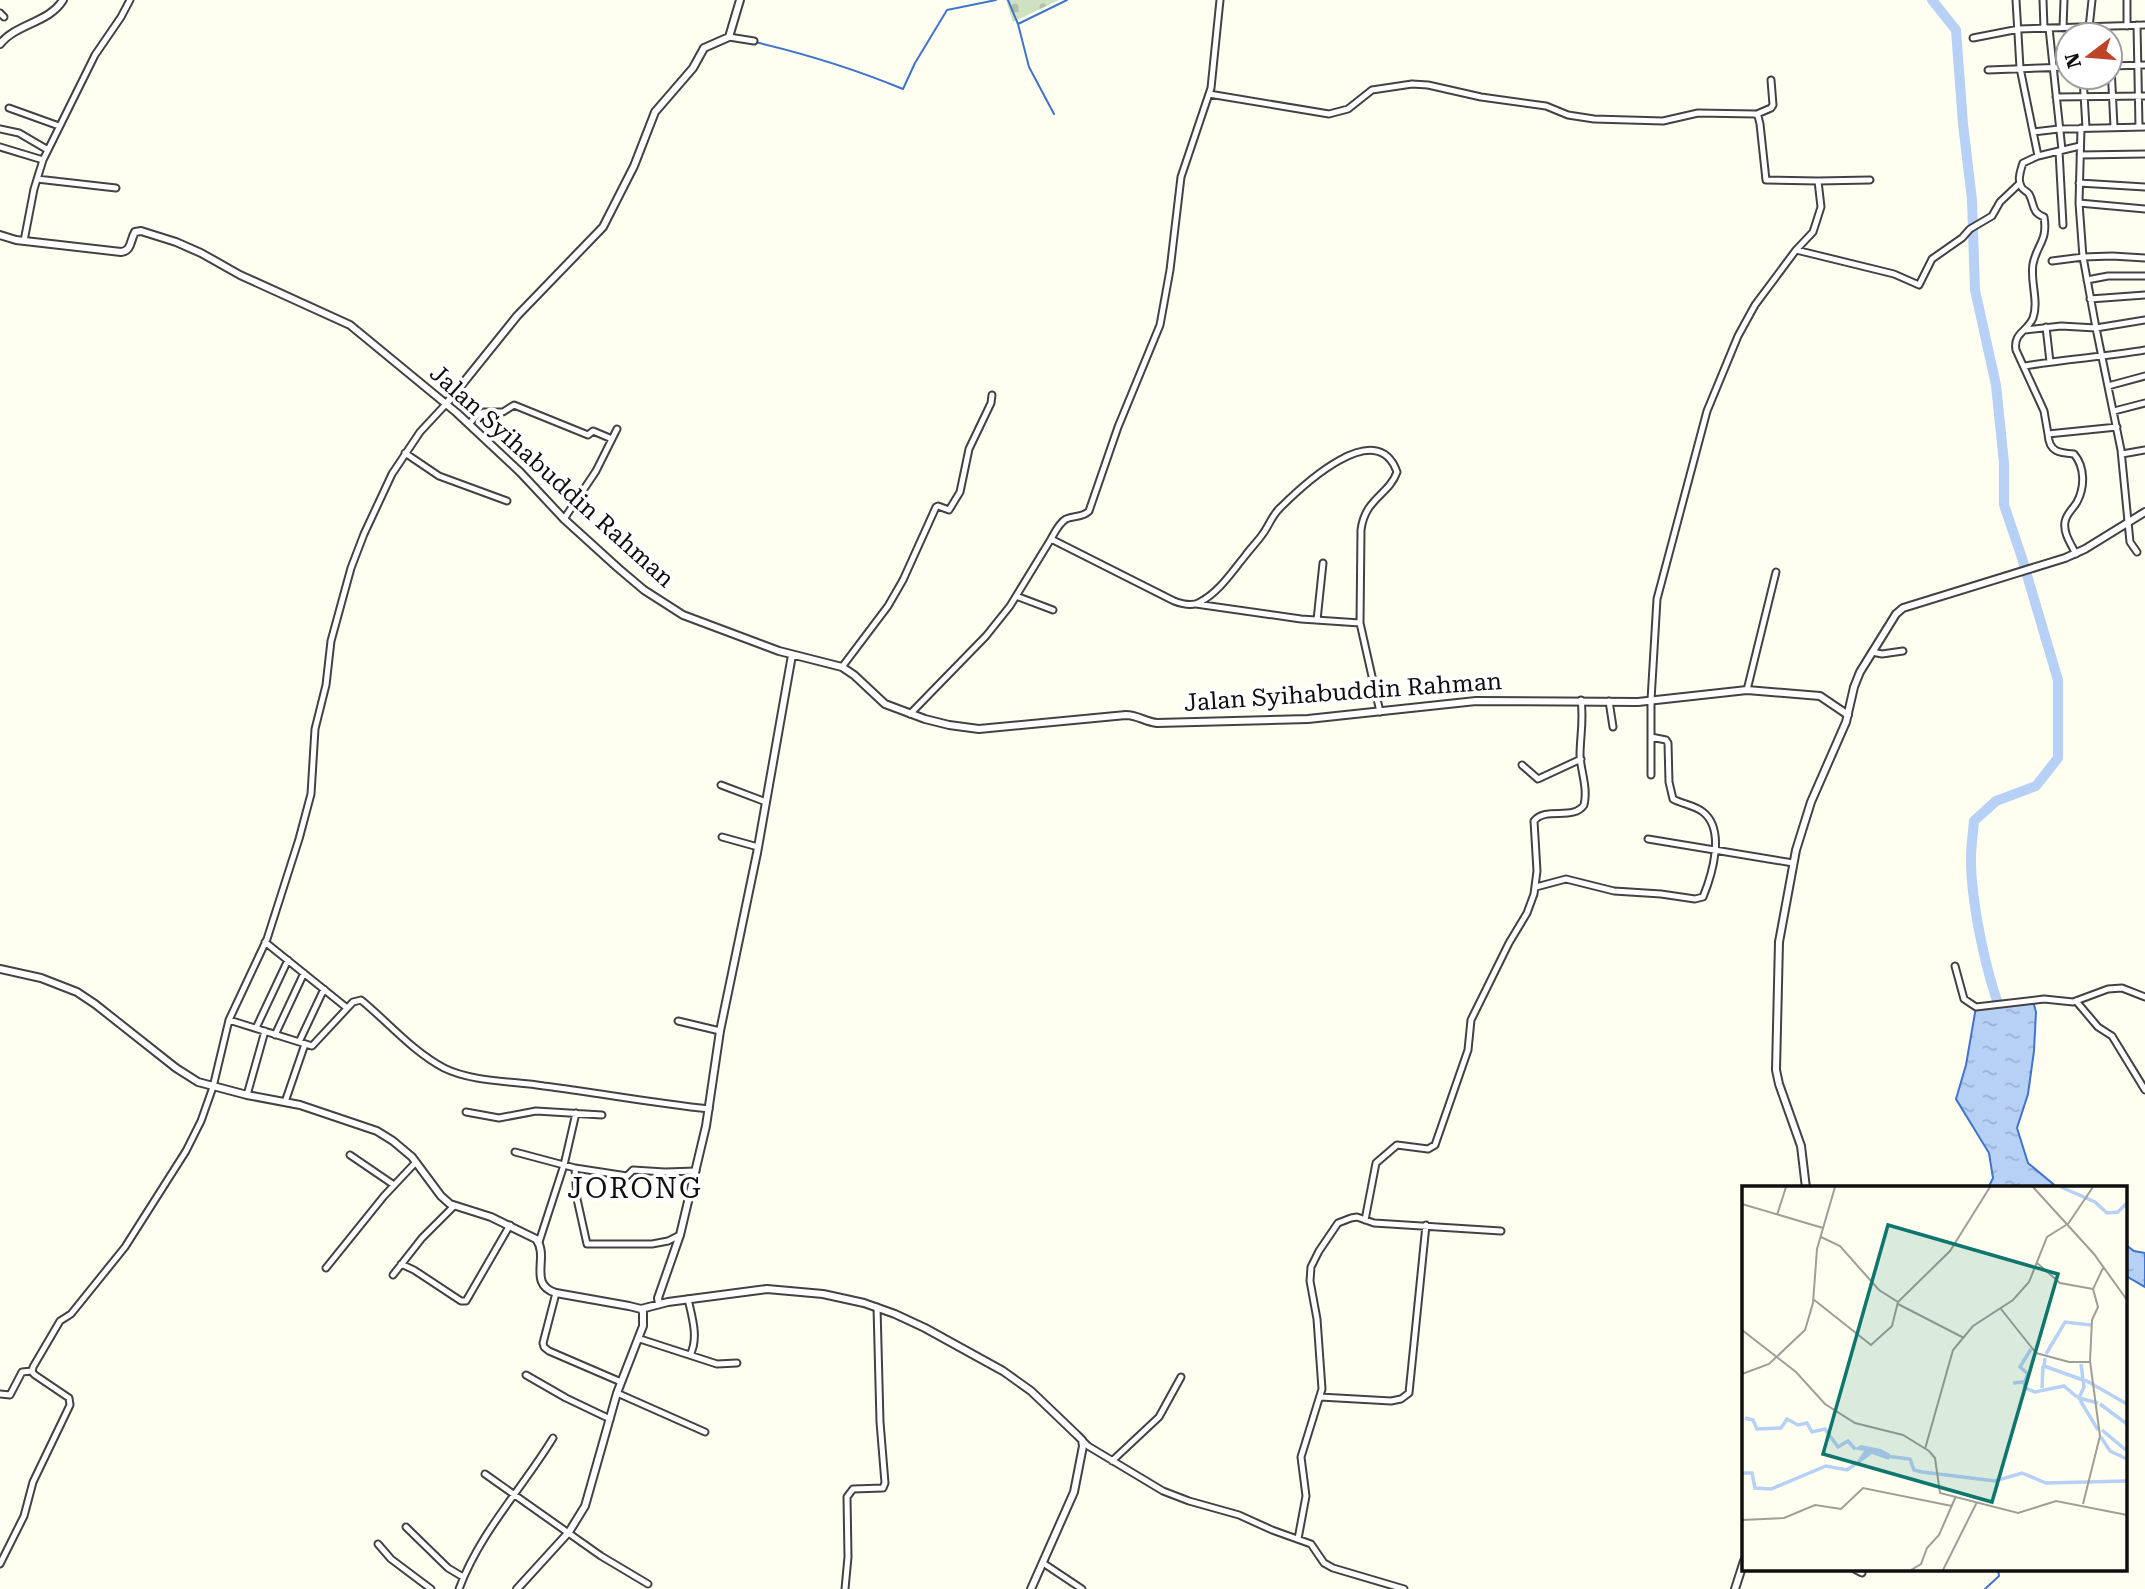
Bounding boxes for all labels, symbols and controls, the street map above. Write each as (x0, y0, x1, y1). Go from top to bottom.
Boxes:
north arrow (2054, 21, 2124, 91)
text: N (2060, 50, 2086, 71)
street label: Jalan Syihabuddin Rahman (424, 359, 680, 593)
street label: Jalan Syihabuddin Rahman (1183, 667, 1503, 717)
district label: JORONG (567, 1172, 703, 1205)
inset map (1742, 1186, 2128, 1572)

